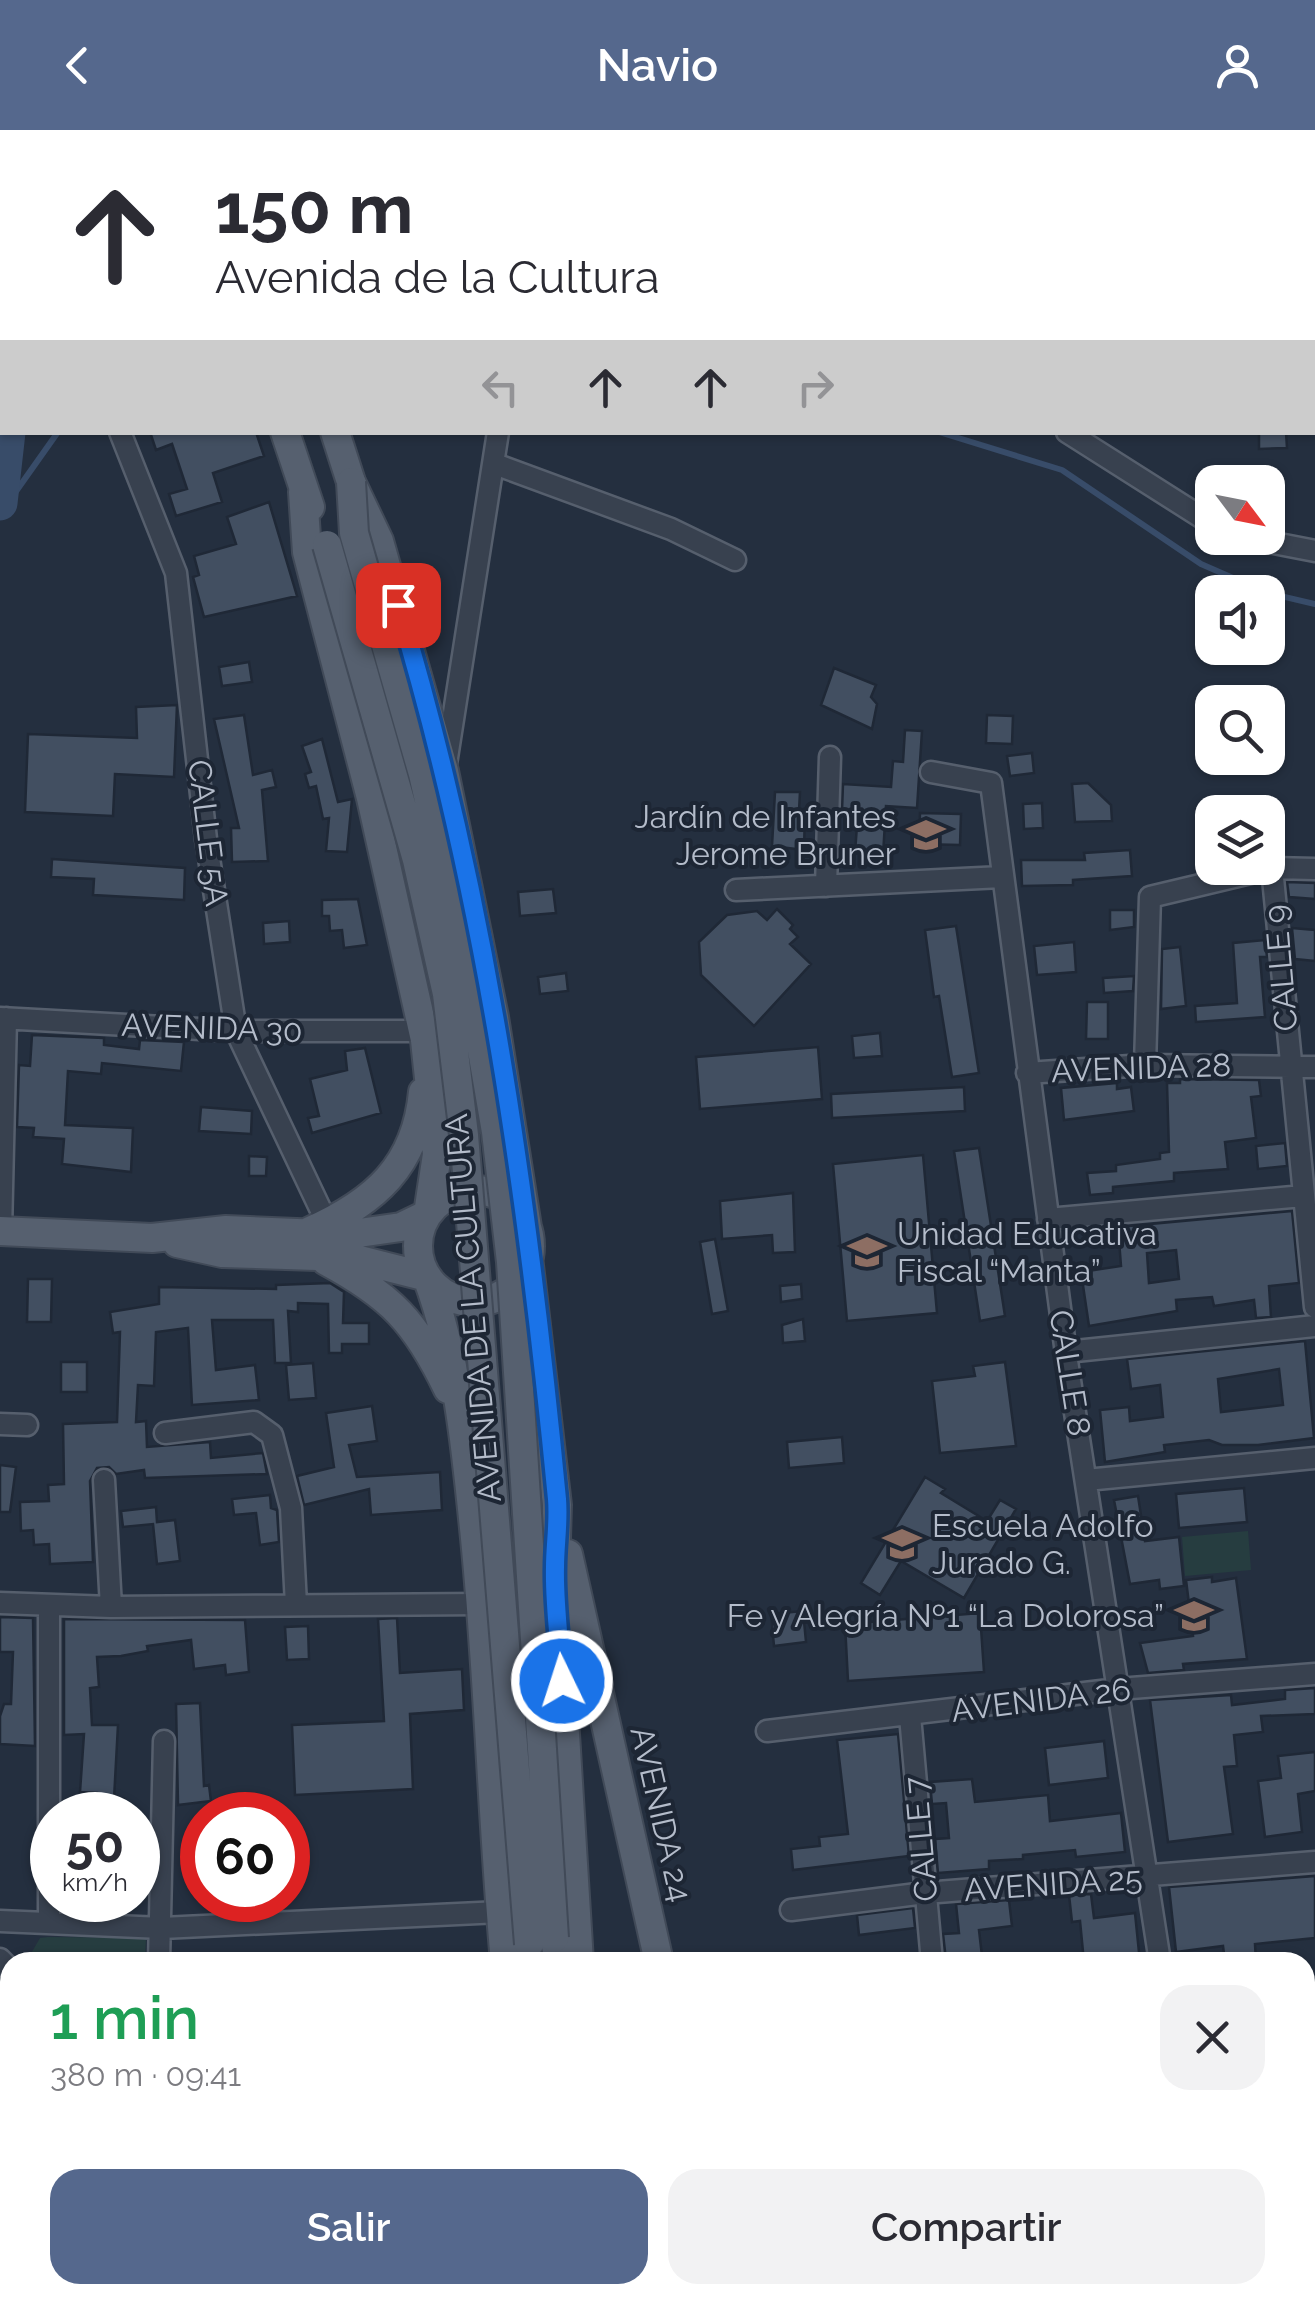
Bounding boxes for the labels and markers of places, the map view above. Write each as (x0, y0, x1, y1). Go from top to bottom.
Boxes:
pin (356, 563, 441, 648)
place label: Jardín de Infantes Jerome Bruner (635, 798, 896, 872)
school or university icon: Jardín de Infantes Jerome Bruner (905, 814, 947, 856)
place label: Unidad Educativa Fiscal “Manta” (897, 1215, 1157, 1289)
school or university icon: Unidad Educativa Fiscal “Manta” (846, 1231, 888, 1273)
place label: Escuela Adolfo Jurado G. (932, 1507, 1153, 1581)
school or university icon: Escuela Adolfo Jurado G. (881, 1523, 923, 1565)
school or university icon: Fe y Alegría Nº1 “La Dolorosa” (1173, 1595, 1215, 1637)
place label: Fe y Alegría Nº1 “La Dolorosa” (727, 1597, 1164, 1634)

